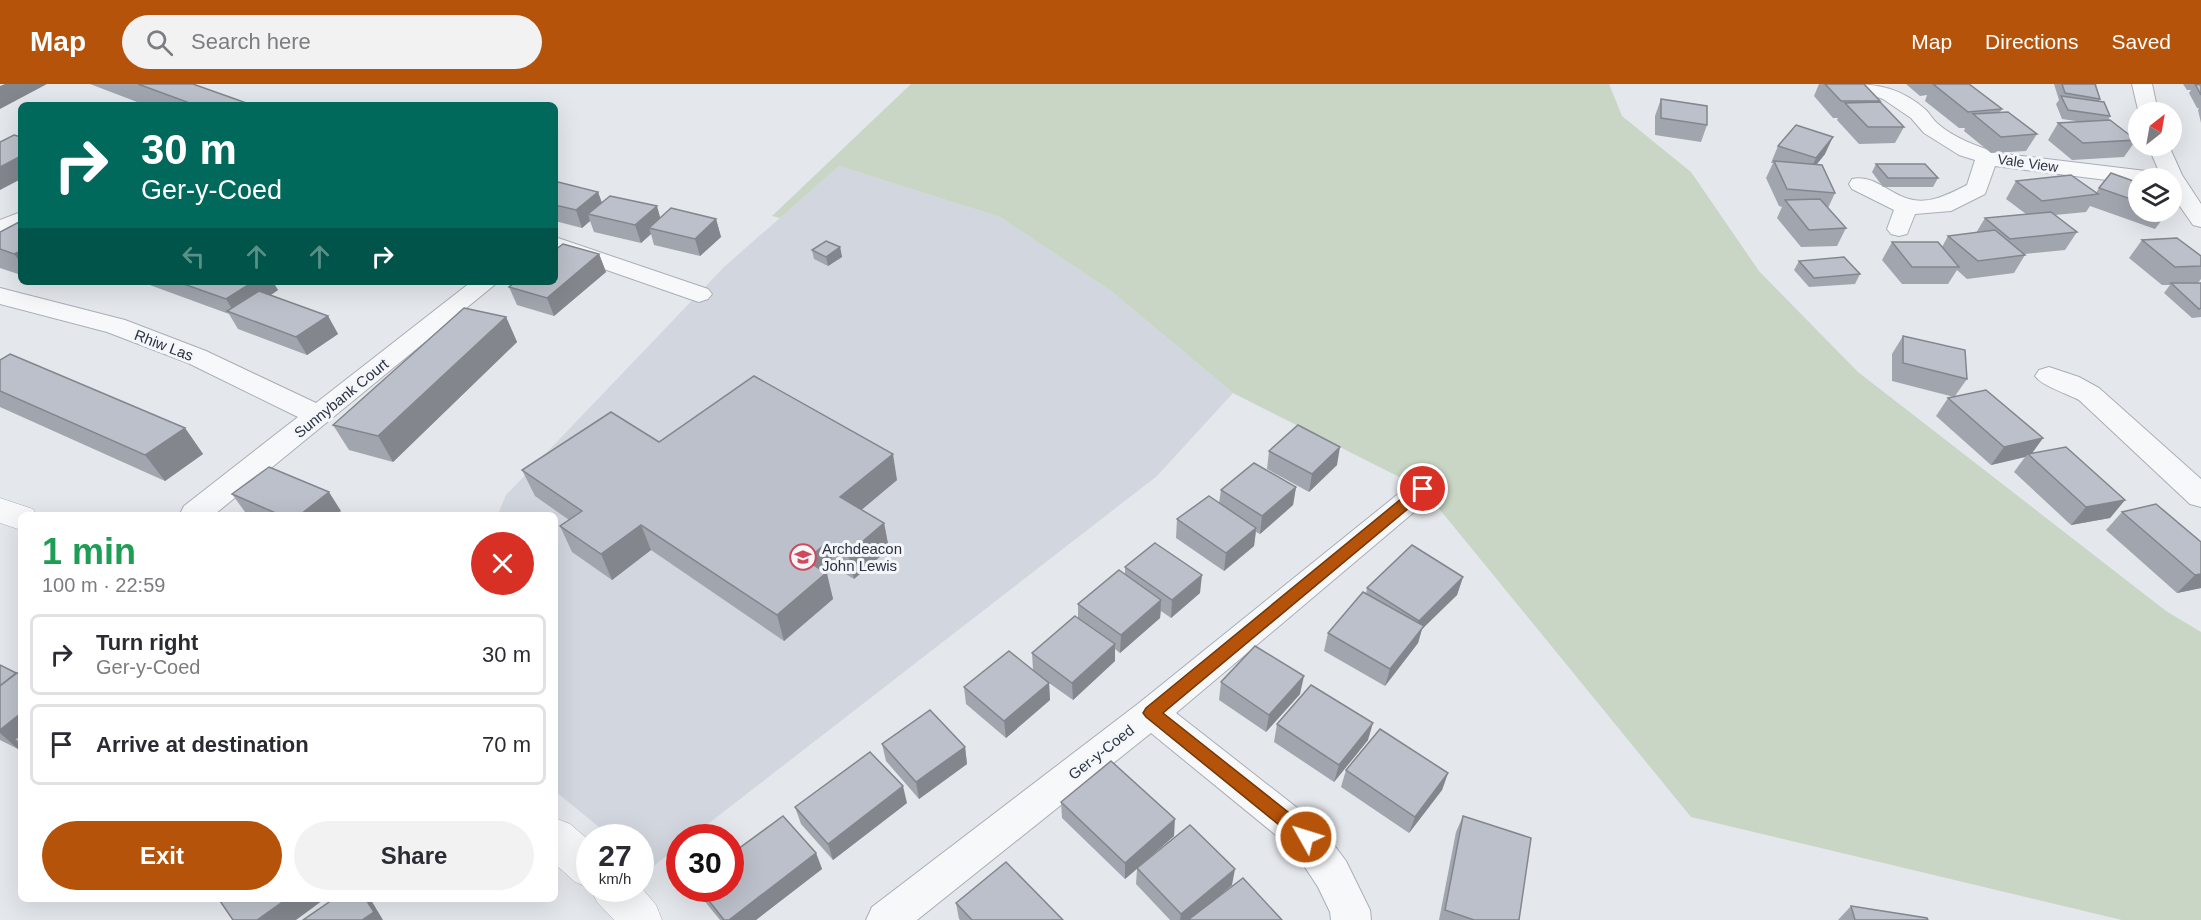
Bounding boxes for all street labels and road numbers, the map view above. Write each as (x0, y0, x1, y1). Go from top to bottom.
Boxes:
street label: Vale View (1997, 151, 2060, 175)
street label: Rhiw Las (132, 326, 196, 364)
street label: Sunnybank Court (291, 354, 392, 441)
street label: Ger-y-Coed (1065, 721, 1137, 783)

